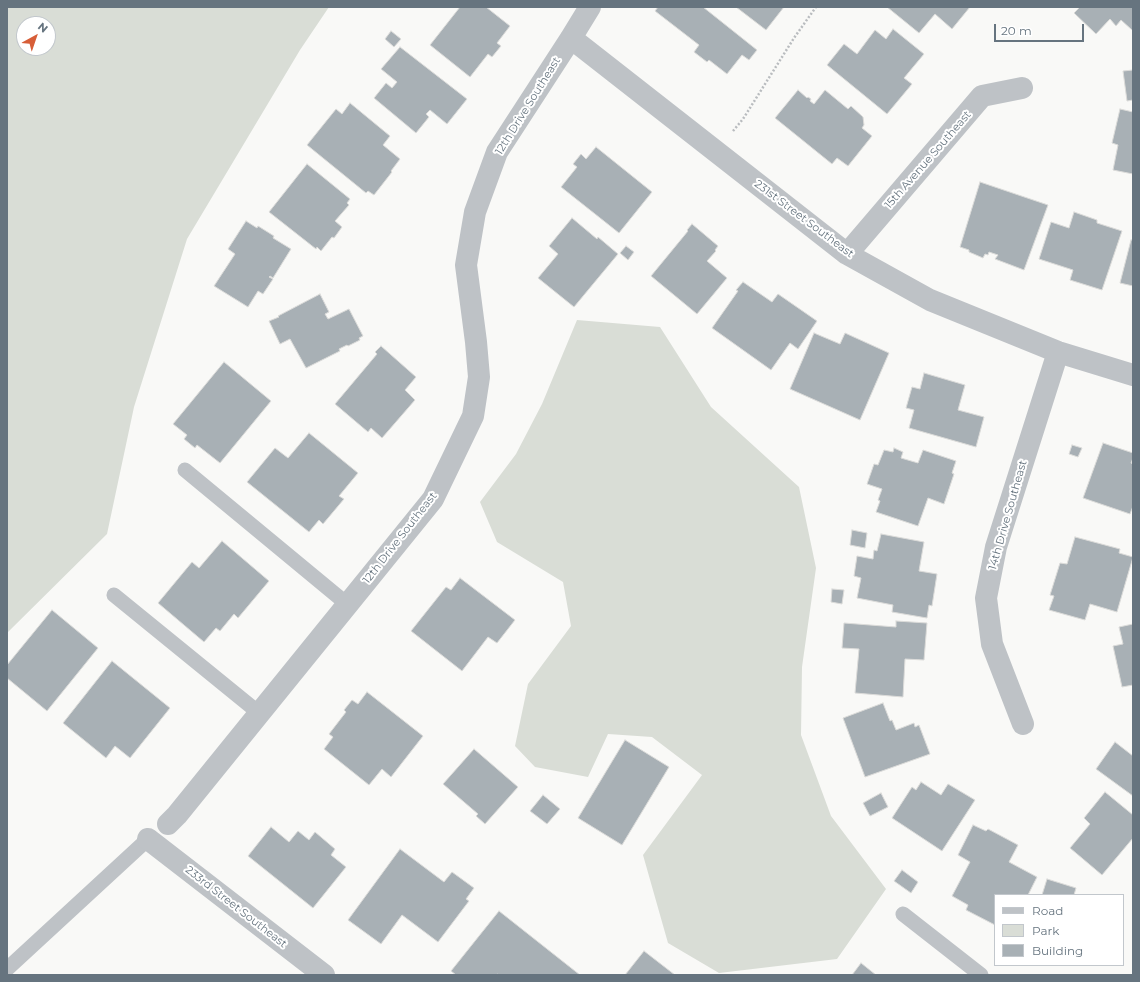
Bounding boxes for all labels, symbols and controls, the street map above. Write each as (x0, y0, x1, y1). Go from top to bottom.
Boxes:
north arrow (16, 16, 56, 56)
scale bar (996, 16, 1086, 42)
text: N (35, 19, 51, 36)
text: 20 m (1001, 23, 1032, 38)
street label: 12th Drive Southeast (493, 55, 563, 157)
street label: 15th Avenue Southeast (882, 108, 974, 212)
street label: 231st Street Southeast (752, 177, 856, 261)
street label: 14th Drive Southeast (986, 459, 1030, 571)
street label: 12th Drive Southeast (360, 490, 440, 586)
street label: 233rd Street Southeast (183, 863, 289, 951)
legend (994, 894, 1124, 966)
text: Road (1032, 903, 1063, 918)
text: Park (1032, 923, 1059, 938)
text: Building (1032, 943, 1083, 958)

